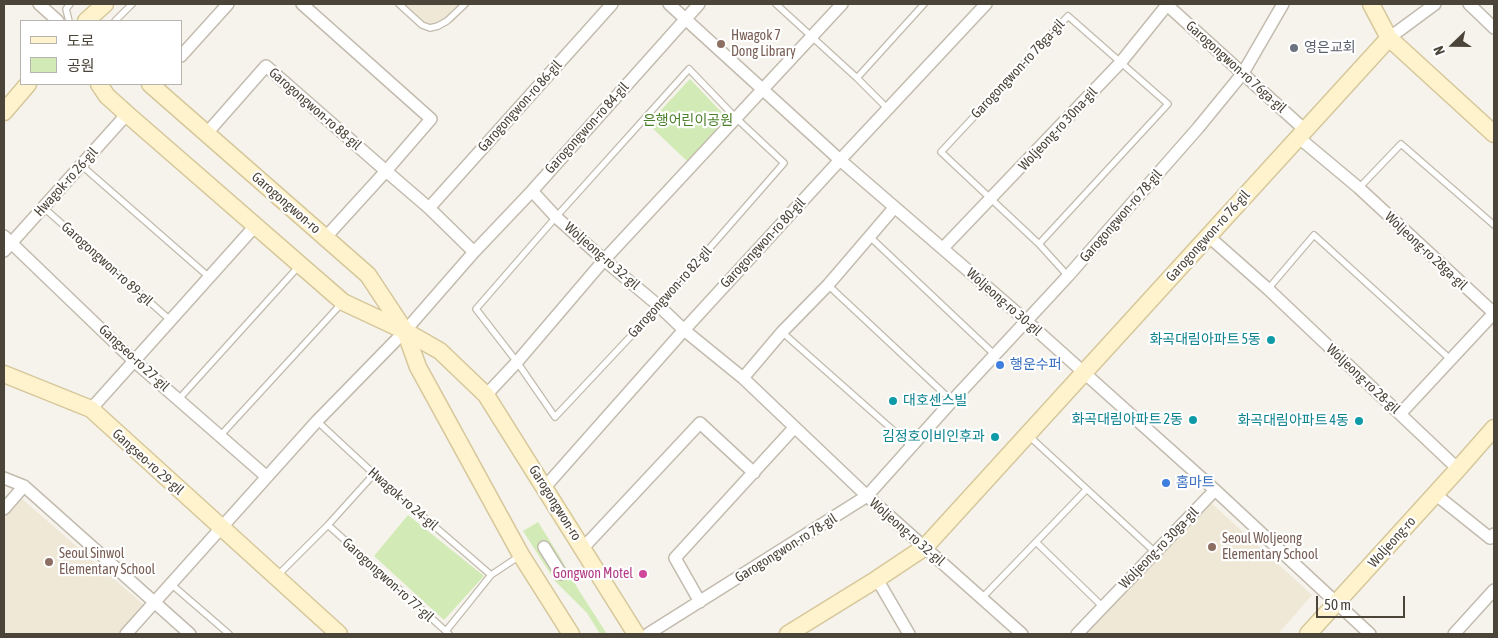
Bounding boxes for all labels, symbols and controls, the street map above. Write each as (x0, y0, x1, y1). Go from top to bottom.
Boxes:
street label: Garogongwon-ro 78ga-gil (968, 16, 1068, 122)
street label: Garogongwon-ro 76ga-gil (1182, 17, 1290, 117)
legend (20, 20, 182, 85)
north arrow (1428, 20, 1478, 70)
place label: Hwagok 7 Dong Library (731, 28, 796, 60)
text: 도로 (67, 32, 95, 49)
marker: Hwagok 7 Dong Library (715, 38, 727, 50)
place label: 영은교회 (1304, 40, 1356, 56)
marker: 영은교회 (1288, 42, 1300, 54)
text: N (1430, 44, 1448, 57)
text: 공원 (67, 57, 95, 74)
street label: Garogongwon-ro 86-gil (475, 57, 565, 155)
street label: Garogongwon-ro 88-gil (265, 64, 365, 154)
street label: Garogongwon-ro 84-gil (542, 79, 632, 177)
street label: Woljeong-ro 30na-gil (1015, 84, 1101, 174)
park label: 은행어린이공원 (643, 113, 733, 129)
street label: Hwagok-ro 26-gil (31, 144, 101, 220)
street label: Garogongwon-ro 78-gil (1076, 166, 1166, 266)
street label: Garogongwon-ro (248, 169, 324, 237)
street label: Garogongwon-ro 76-gil (1163, 187, 1253, 285)
street label: Garogongwon-ro 80-gil (717, 194, 809, 292)
street label: Woljeong-ro 28ga-gil (1381, 208, 1471, 294)
street label: Garogongwon-ro 89-gil (58, 219, 156, 309)
street label: Woljeong-ro 32-gil (561, 219, 643, 293)
street label: Garogongwon-ro 82-gil (625, 243, 715, 341)
street label: Woljeong-ro 30-gil (963, 265, 1045, 339)
street label: Gangseo-ro 27-gil (95, 321, 173, 395)
place label: 화곡대림아파트 5동 (1149, 332, 1261, 348)
marker: 화곡대림아파트 5동 (1265, 334, 1277, 346)
street label: Woljeong-ro 28-gil (1323, 341, 1403, 417)
place label: 행운수퍼 (1010, 357, 1062, 373)
marker: 행운수퍼 (994, 359, 1006, 371)
place label: 대호센스빌 (903, 393, 967, 409)
marker: 대호센스빌 (887, 395, 899, 407)
place label: 화곡대림아파트 2동 (1071, 412, 1183, 428)
place label: 화곡대림아파트 4동 (1237, 413, 1349, 429)
marker: 화곡대림아파트 2동 (1187, 414, 1199, 426)
marker: 화곡대림아파트 4동 (1353, 415, 1365, 427)
street label: Gangseo-ro 29-gil (109, 426, 187, 498)
place label: 김정호이비인후과 (882, 429, 985, 445)
marker: 김정호이비인후과 (989, 431, 1001, 443)
street label: Garogongwon-ro (525, 462, 585, 544)
street label: Hwagok-ro 24-gil (365, 464, 441, 534)
place label: 홈마트 (1176, 475, 1215, 491)
marker: 홈마트 (1160, 477, 1172, 489)
street label: Woljeong-ro 32-gil (866, 495, 948, 569)
street label: Woljeong-ro 30ga-gil (1116, 504, 1202, 592)
street label: Garogongwon-ro 78-gil (732, 510, 840, 586)
street label: Woljeong-ro (1365, 513, 1419, 571)
place label: Seoul Woljeong Elementary School (1222, 531, 1318, 564)
street label: Garogongwon-ro 77-gil (339, 535, 437, 625)
marker: Seoul Woljeong Elementary School (1206, 541, 1218, 553)
place label: Seoul Sinwol Elementary School (59, 546, 155, 578)
marker: Seoul Sinwol Elementary School (43, 556, 55, 568)
place label: Gongwon Motel (553, 566, 633, 582)
marker: Gongwon Motel (637, 568, 649, 580)
scale bar (1318, 586, 1407, 618)
text: 50 m (1324, 596, 1351, 613)

